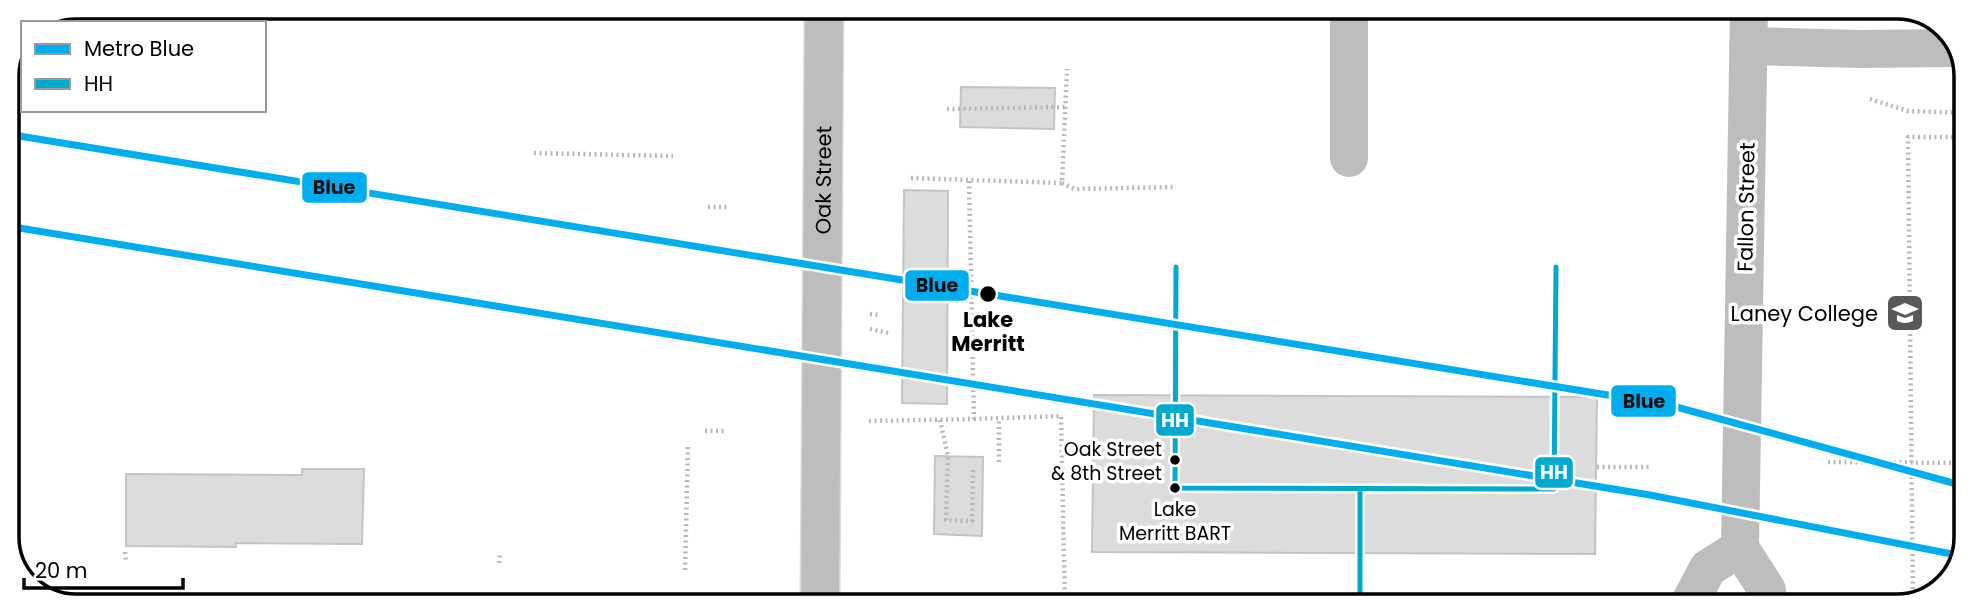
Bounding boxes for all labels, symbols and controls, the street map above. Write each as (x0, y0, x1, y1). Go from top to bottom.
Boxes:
legend (21, 21, 266, 112)
text: Metro Blue (84, 34, 194, 63)
text: HH (84, 69, 113, 98)
street label: Oak Street (808, 126, 838, 234)
street label: Fallon Street (1730, 142, 1762, 272)
line badge: Blue (301, 171, 368, 204)
text: Blue (313, 174, 356, 201)
line badge: Blue (904, 269, 970, 302)
text: Blue (916, 272, 959, 299)
marker: Lake Merritt (978, 284, 998, 304)
school or university icon: Laney College (1884, 292, 1926, 334)
place label: Laney College (1731, 299, 1878, 328)
place label: Lake Merritt (951, 305, 1025, 358)
line badge: Blue (1610, 384, 1677, 418)
text: Blue (1623, 388, 1666, 415)
line badge: HH (1155, 403, 1195, 437)
text: HH (1161, 407, 1189, 434)
place label: Oak Street & 8th Street (1051, 436, 1162, 487)
marker: Oak Street & 8th Street (1168, 453, 1182, 467)
line badge: HH (1534, 456, 1574, 489)
text: HH (1540, 459, 1568, 486)
marker: Lake Merritt BART (1168, 481, 1182, 495)
place label: Lake Merritt BART (1119, 496, 1231, 547)
scale bar (24, 546, 184, 590)
text: 20 m (35, 556, 88, 585)

